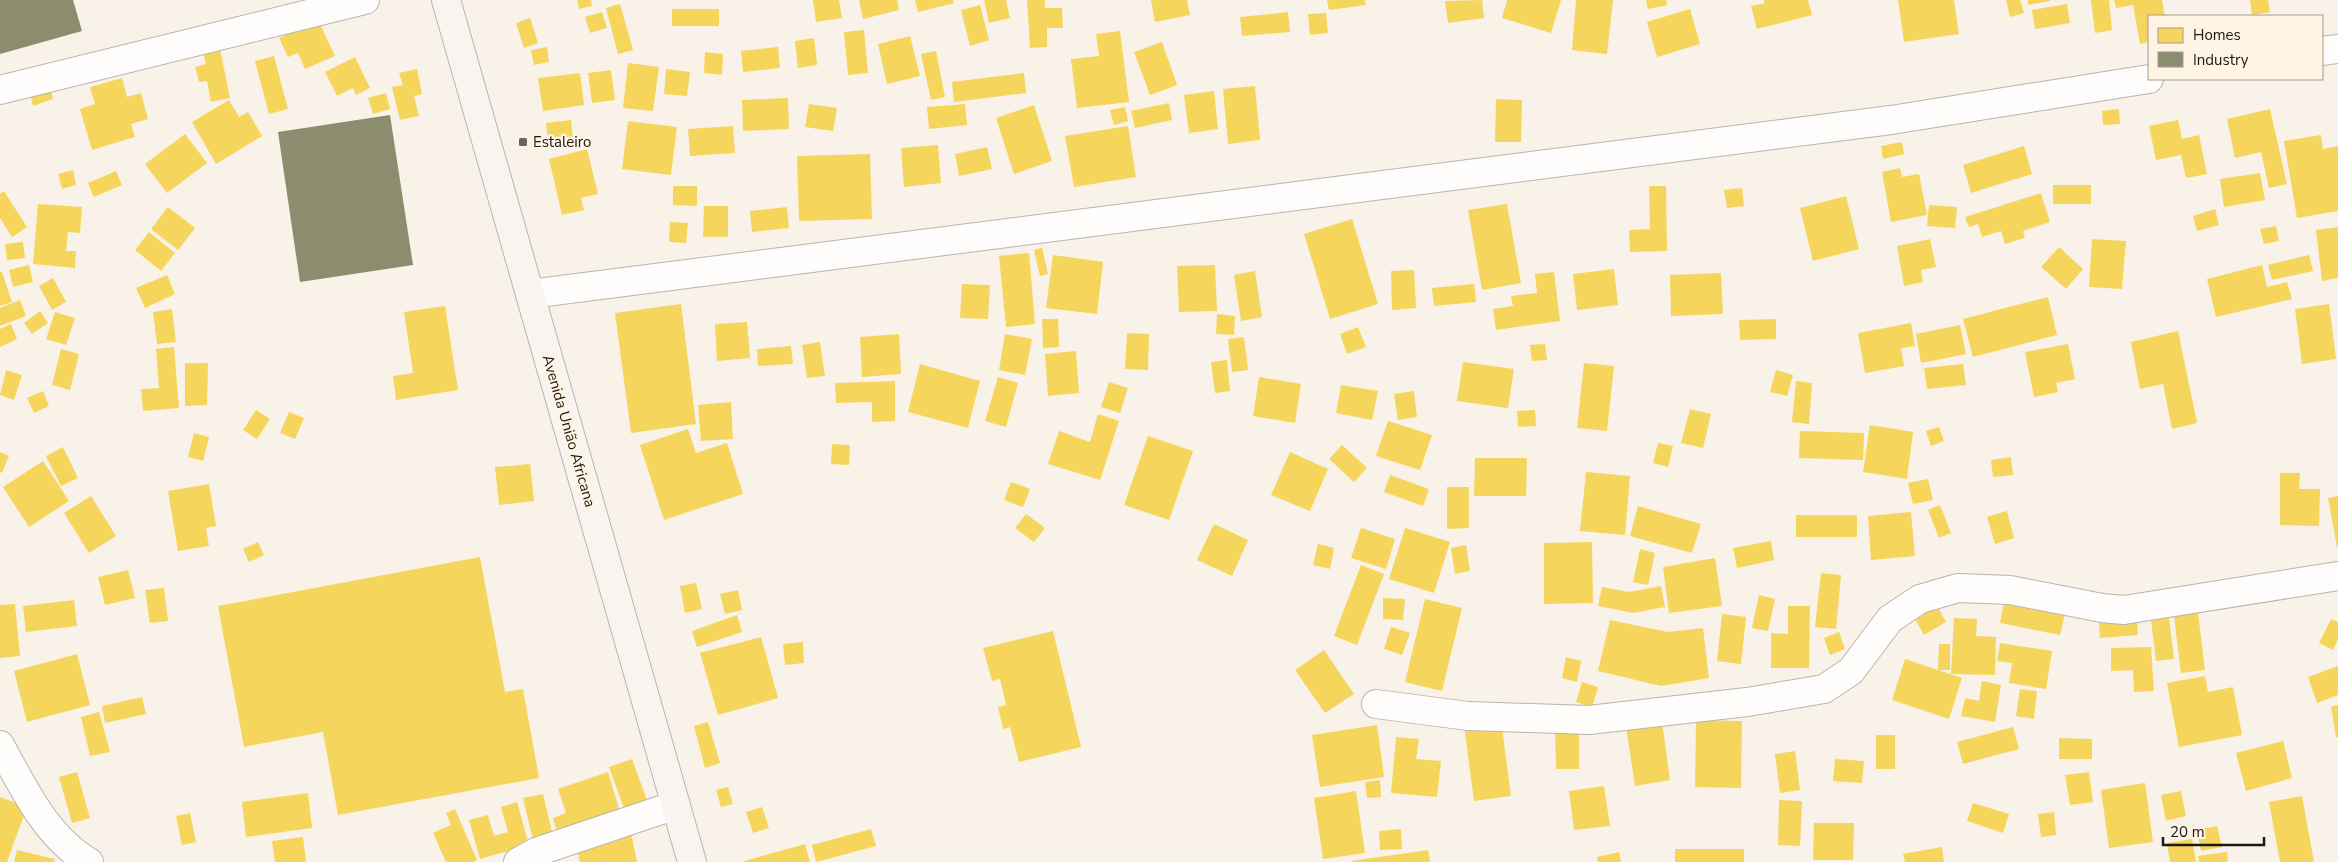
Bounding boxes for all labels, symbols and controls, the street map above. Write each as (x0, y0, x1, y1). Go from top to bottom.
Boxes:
legend (2148, 15, 2323, 80)
text: Homes (2193, 25, 2241, 45)
text: Industry (2193, 50, 2249, 70)
place label: Estaleiro (533, 132, 591, 152)
marker: Estaleiro (517, 136, 529, 148)
street label: Avenida União Africana (538, 352, 600, 510)
scale bar (2163, 814, 2264, 846)
text: 20 m (2170, 822, 2205, 842)

